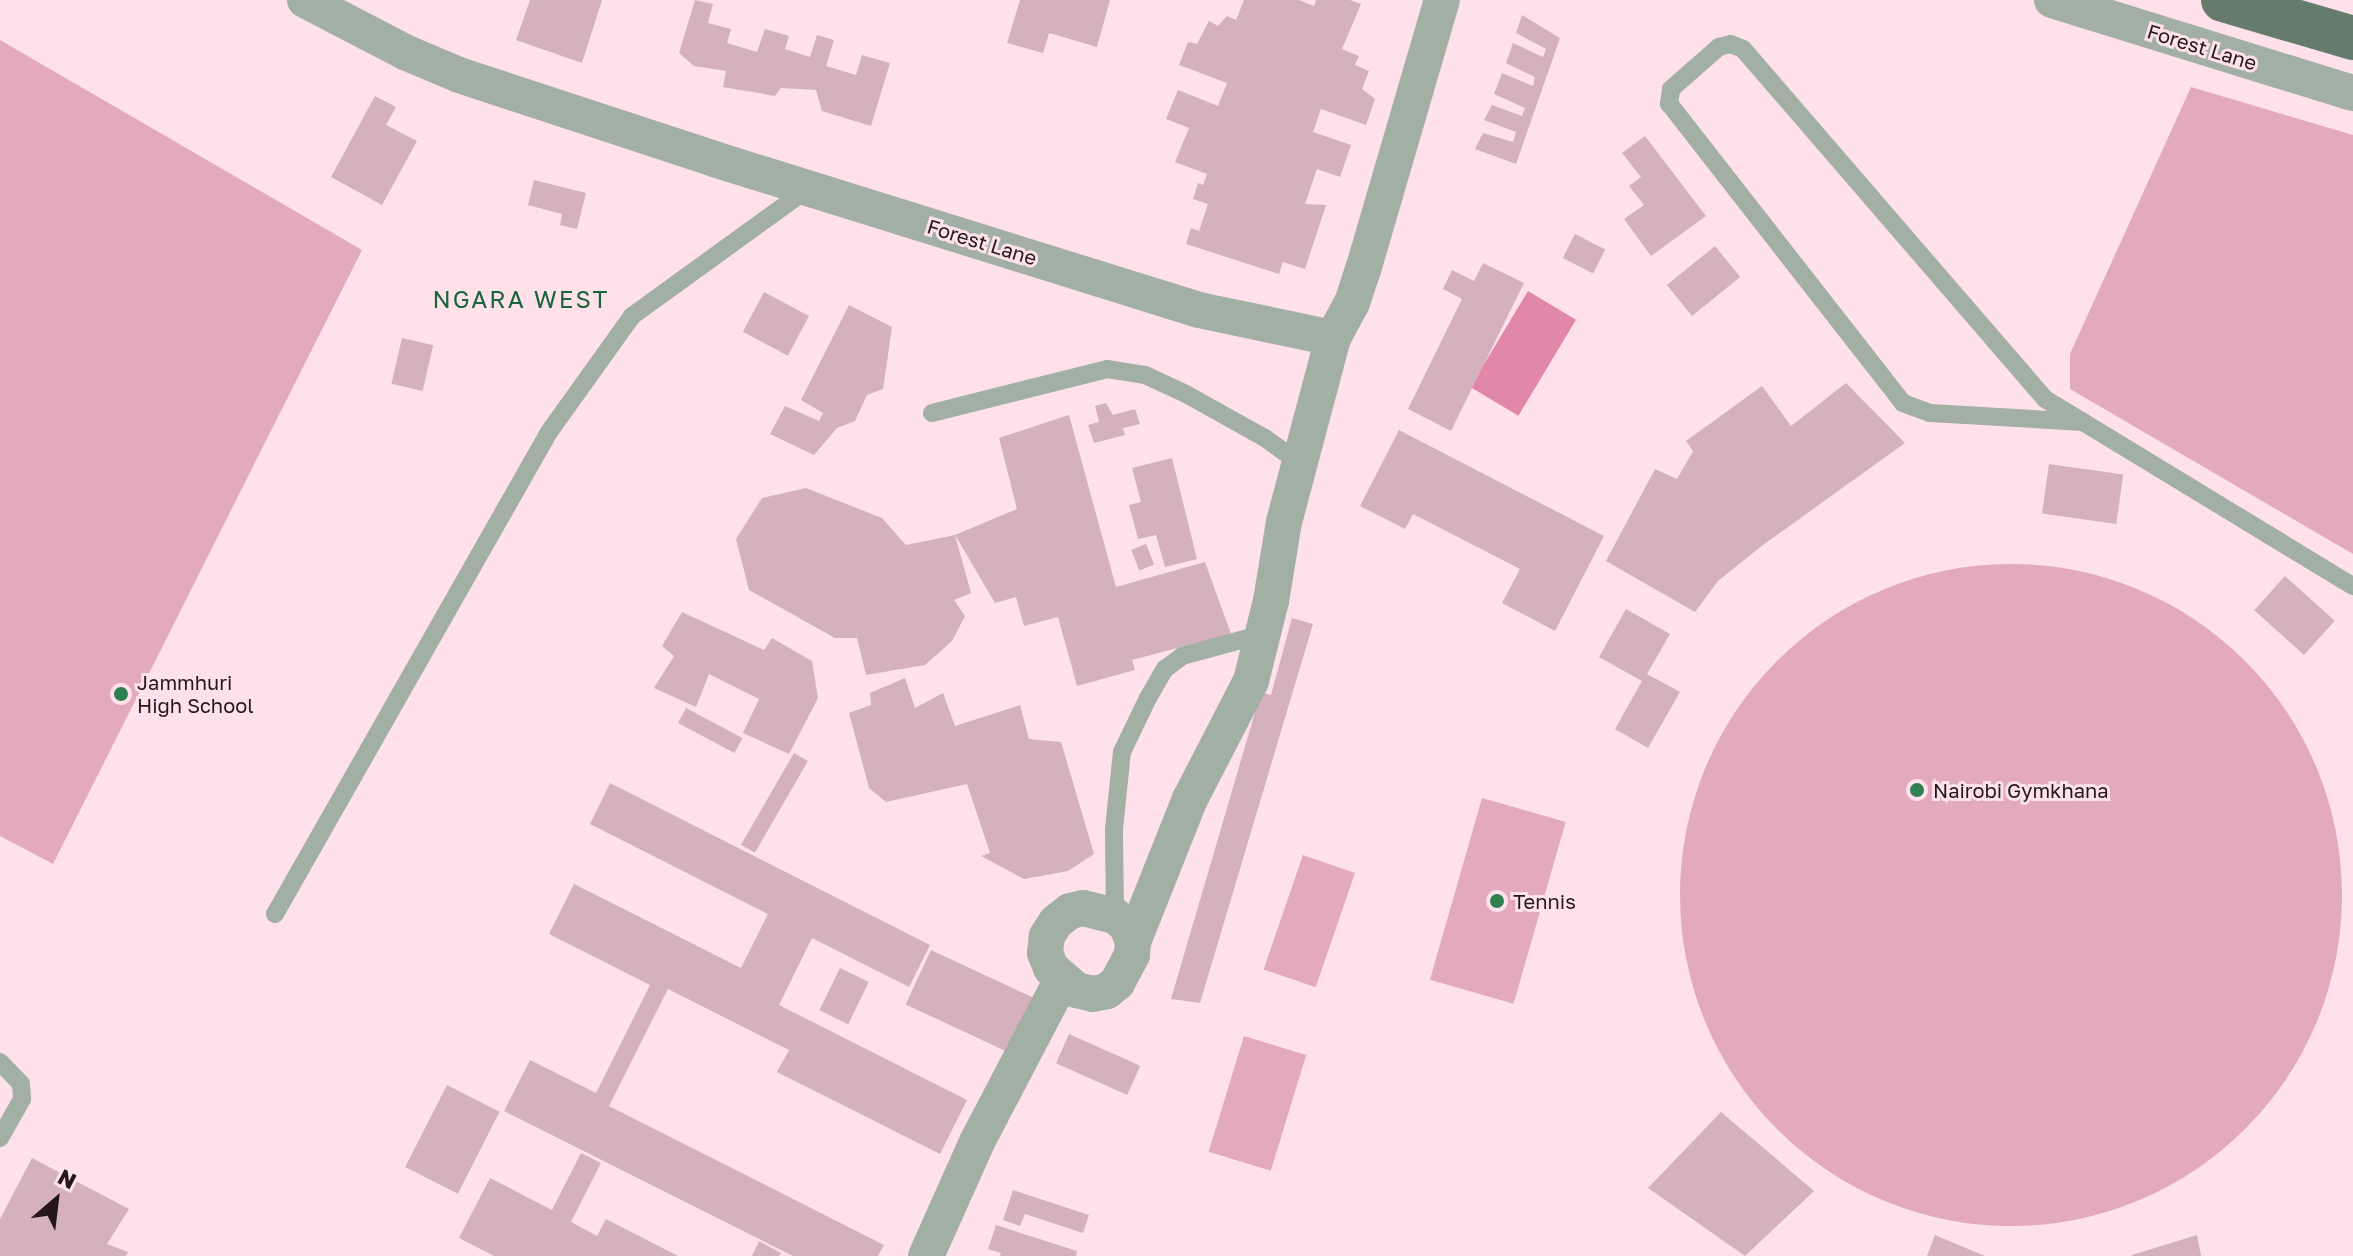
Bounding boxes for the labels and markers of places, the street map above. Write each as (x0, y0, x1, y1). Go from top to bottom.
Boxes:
place label: Jammhuri High School (137, 670, 254, 717)
marker: Jammhuri High School (112, 685, 130, 703)
place label: Nairobi Gymkhana (1933, 778, 2109, 802)
marker: Nairobi Gymkhana (1908, 781, 1926, 799)
place label: Tennis (1513, 889, 1576, 913)
marker: Tennis (1488, 892, 1506, 910)

